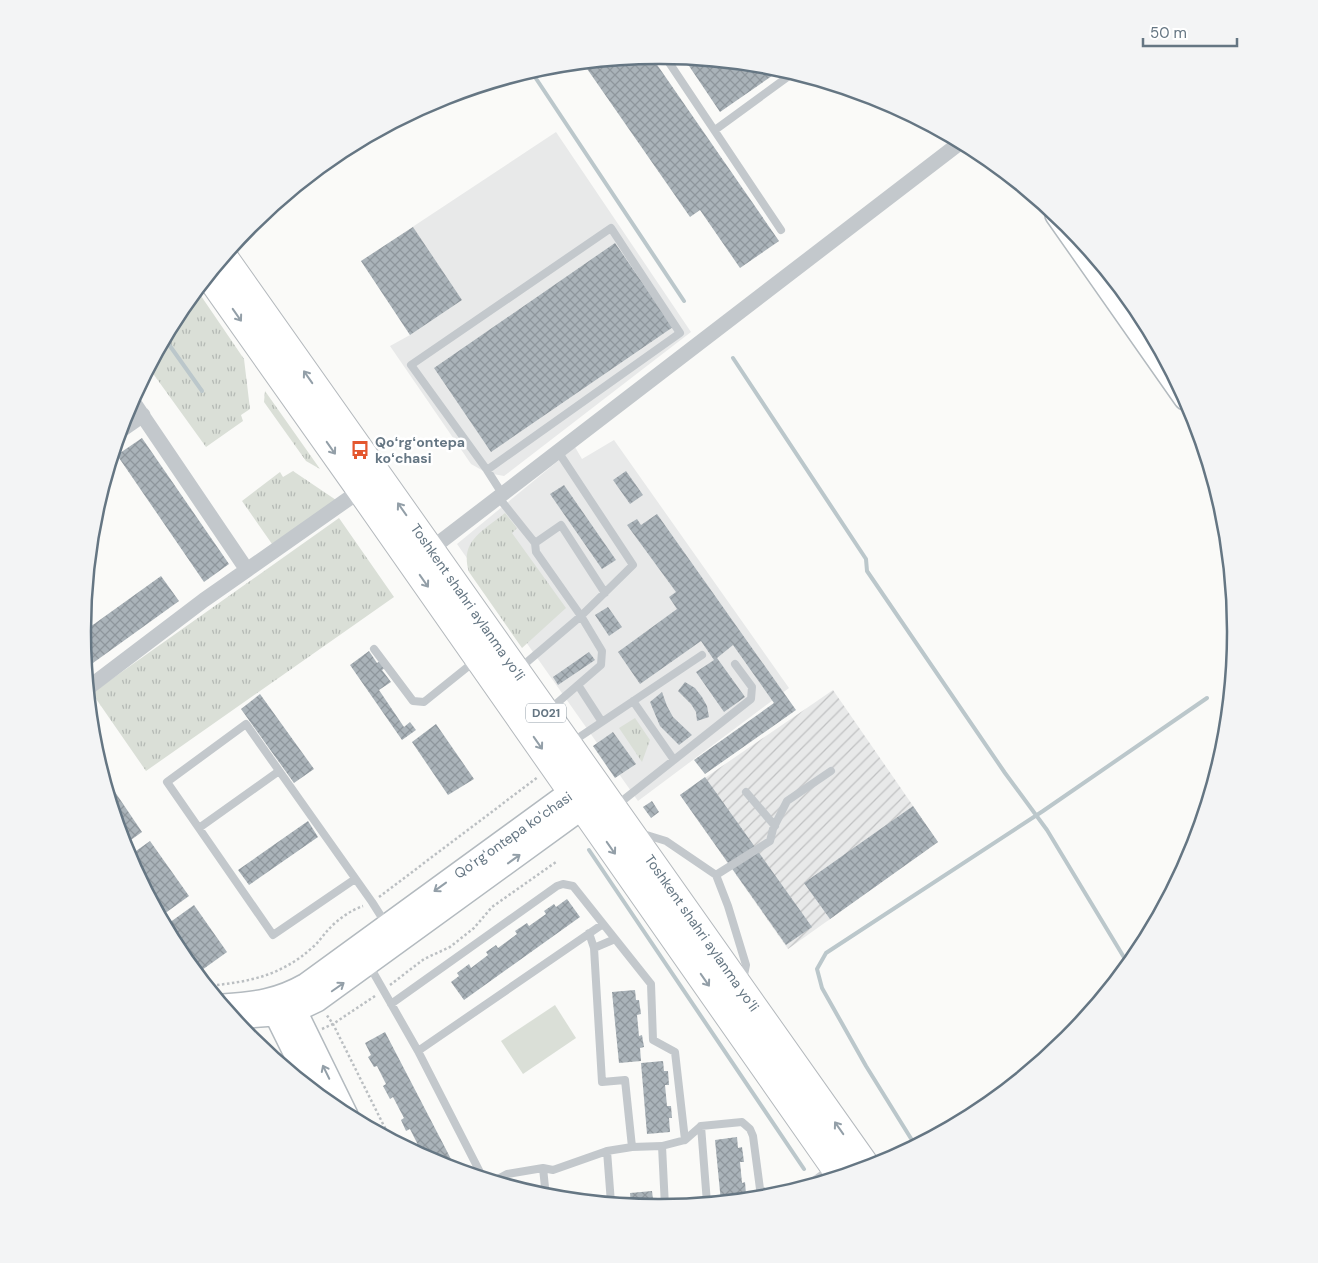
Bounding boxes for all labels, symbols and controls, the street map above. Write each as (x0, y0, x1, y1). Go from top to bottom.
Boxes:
scale bar (1143, 15, 1237, 47)
text: 50 m (1150, 23, 1187, 43)
one-way arrow (232, 308, 242, 322)
one-way arrow (303, 370, 313, 384)
place label: Qoʻrgʻontepa koʻchasi (375, 433, 465, 467)
bus stop icon: Qoʻrgʻontepa koʻchasi (349, 439, 371, 461)
one-way arrow (326, 440, 336, 454)
one-way arrow (397, 503, 407, 517)
street label: Toshkent shahri aylanma yoʻli (407, 520, 529, 684)
one-way arrow (419, 574, 429, 588)
road number: D021 (526, 704, 566, 722)
one-way arrow (533, 736, 543, 750)
street label: Qoʻrgʻontepa koʻchasi (451, 788, 575, 882)
one-way arrow (606, 840, 616, 854)
street label: Toshkent shahri aylanma yoʻli (641, 851, 763, 1015)
one-way arrow (507, 853, 520, 864)
one-way arrow (434, 881, 447, 892)
one-way arrow (700, 973, 710, 987)
one-way arrow (331, 982, 345, 992)
one-way arrow (321, 1064, 331, 1079)
one-way arrow (834, 1121, 844, 1135)

